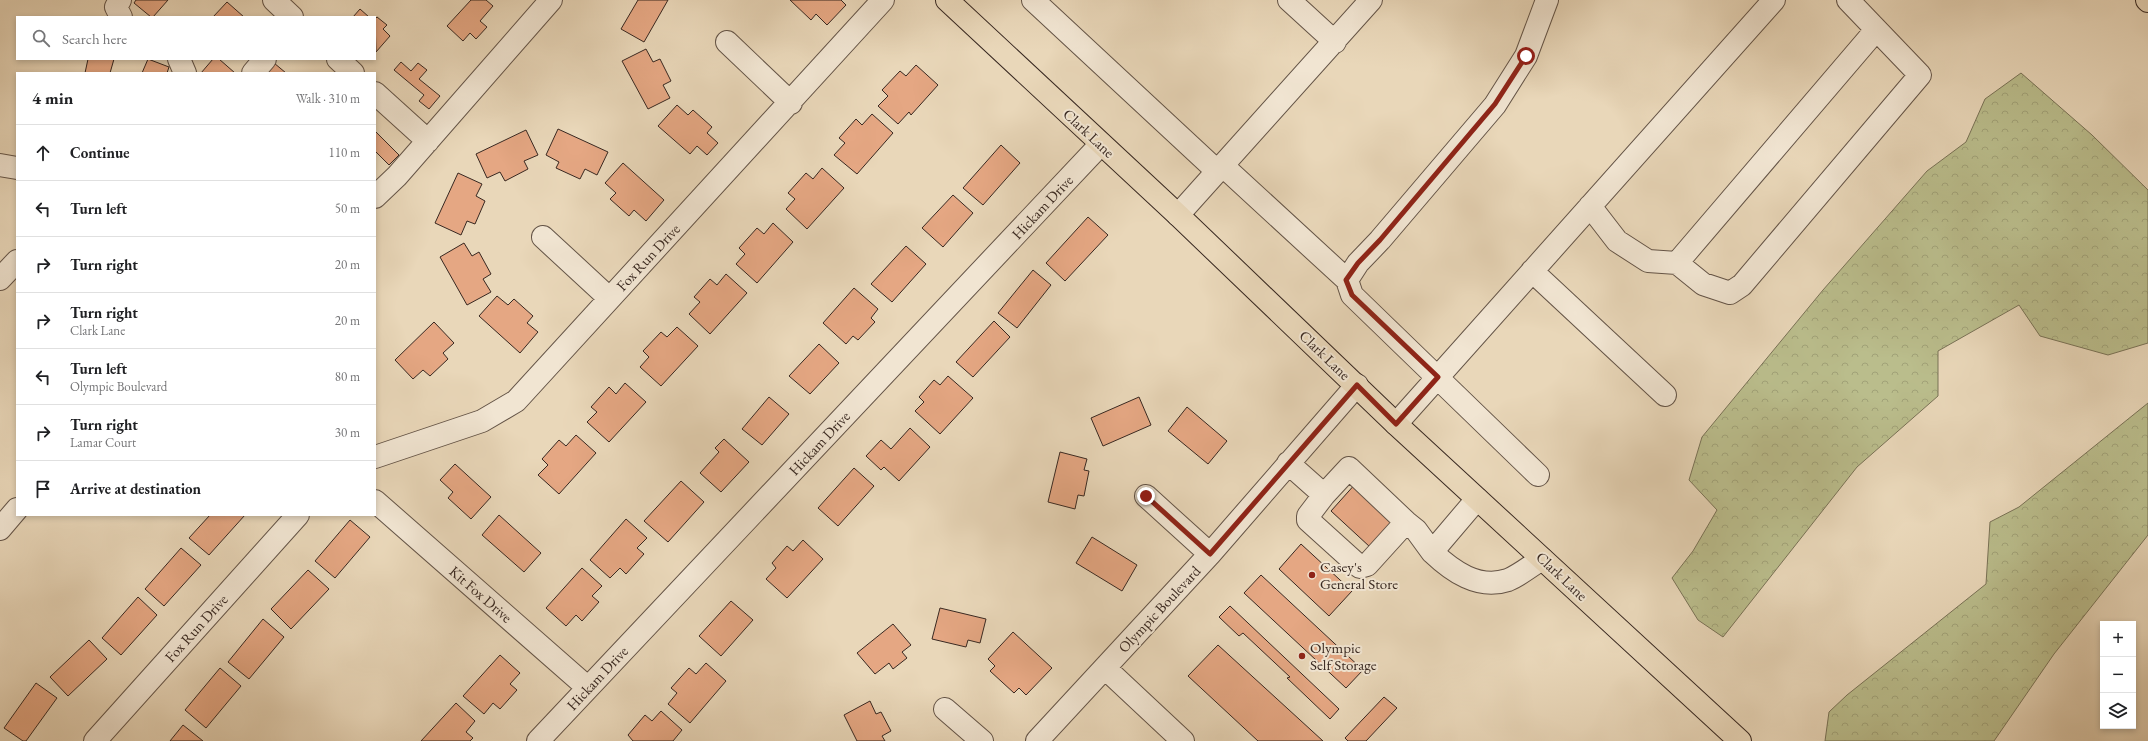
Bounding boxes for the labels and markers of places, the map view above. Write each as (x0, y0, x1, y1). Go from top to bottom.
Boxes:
place label: Casey's General Store (1320, 557, 1398, 593)
marker: Casey's General Store (1307, 570, 1317, 580)
place label: Olympic Self Storage (1310, 638, 1377, 674)
marker: Olympic Self Storage (1297, 651, 1307, 661)

